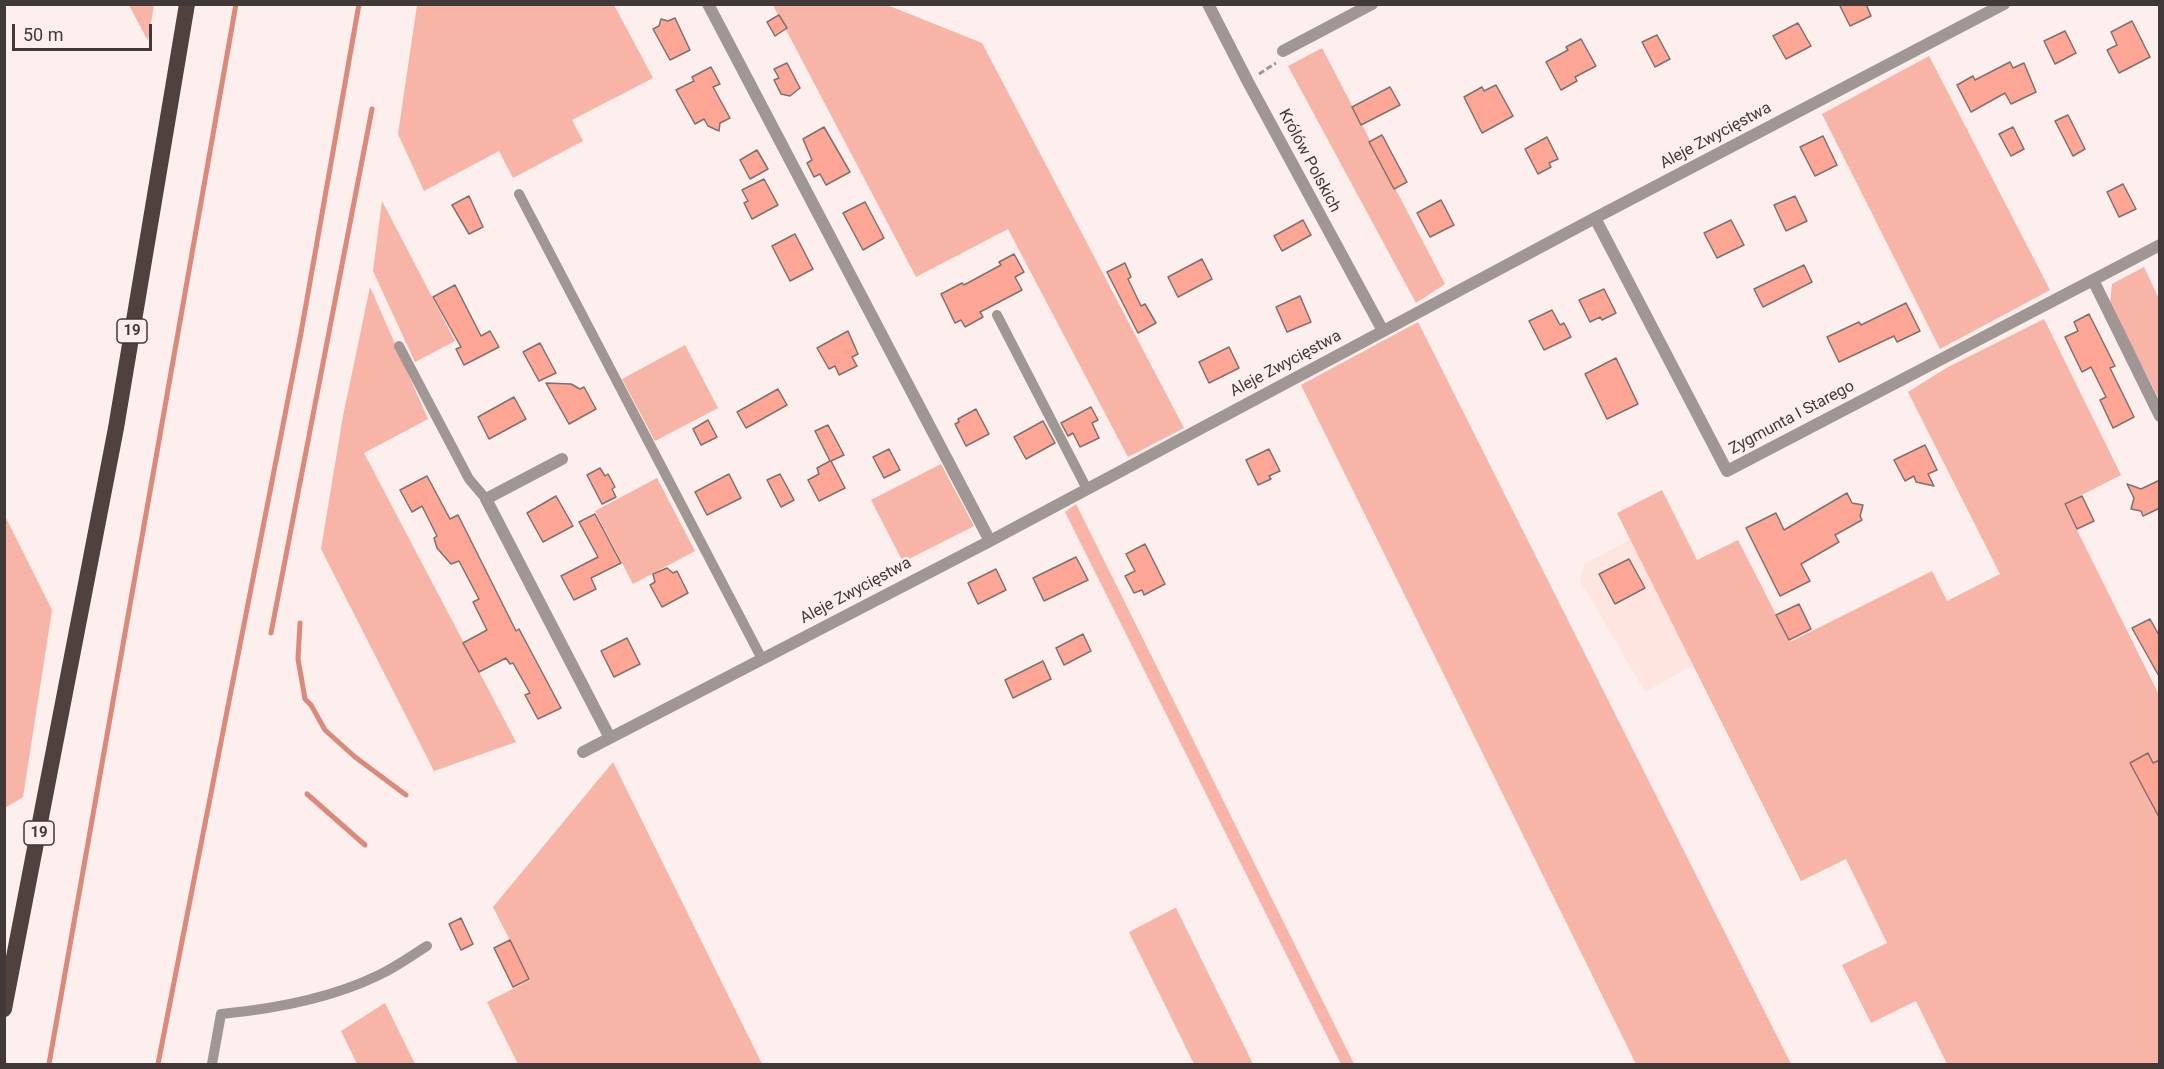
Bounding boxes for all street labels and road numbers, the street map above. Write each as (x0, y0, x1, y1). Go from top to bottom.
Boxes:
street label: Aleje Zwycięstwa (1657, 99, 1775, 173)
street label: Królów Polskich (1274, 106, 1344, 216)
road number: 19 (117, 319, 147, 343)
street label: Aleje Zwycięstwa (1227, 327, 1345, 401)
street label: Zygmunta I Starego (1726, 377, 1858, 459)
street label: Aleje Zwycięstwa (797, 554, 915, 628)
road number: 19 (24, 821, 54, 845)

